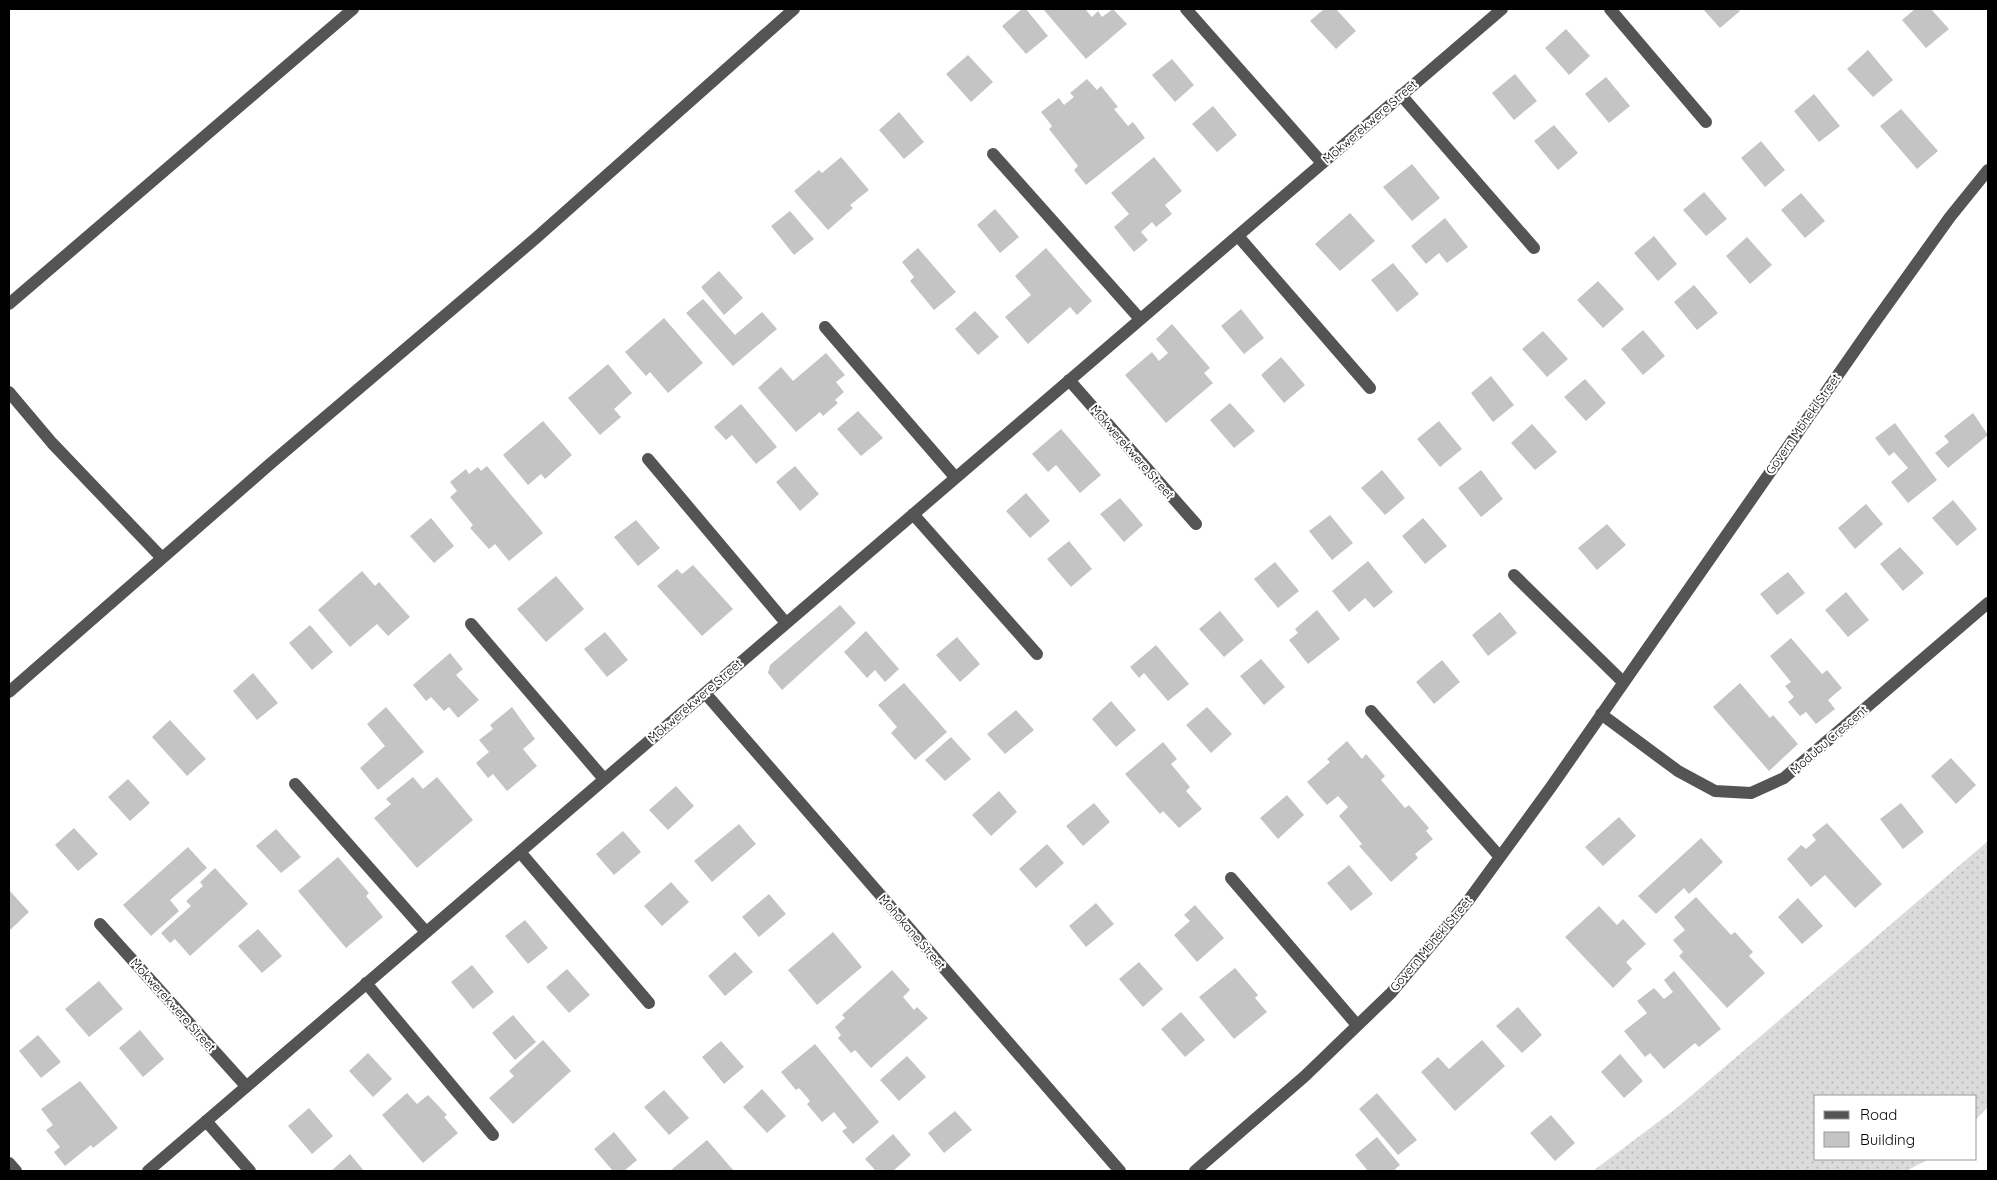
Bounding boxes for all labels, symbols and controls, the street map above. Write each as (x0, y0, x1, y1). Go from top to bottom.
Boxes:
street label: Mokwerekwere Street (1319, 77, 1420, 167)
street label: Govern Mbheki Street (1762, 371, 1843, 477)
street label: Mokwerekwere Street (1087, 401, 1177, 502)
street label: Mokwerekwere Street (644, 656, 745, 746)
street label: Modubu Crescent (1787, 702, 1870, 777)
street label: Mohokane Street (876, 891, 949, 972)
street label: Govern Mbheki Street (1387, 893, 1475, 994)
street label: Mokwerekwere Street (128, 955, 219, 1054)
legend (1814, 1095, 1977, 1160)
text: Road (1860, 1105, 1897, 1124)
text: Building (1860, 1130, 1915, 1149)

